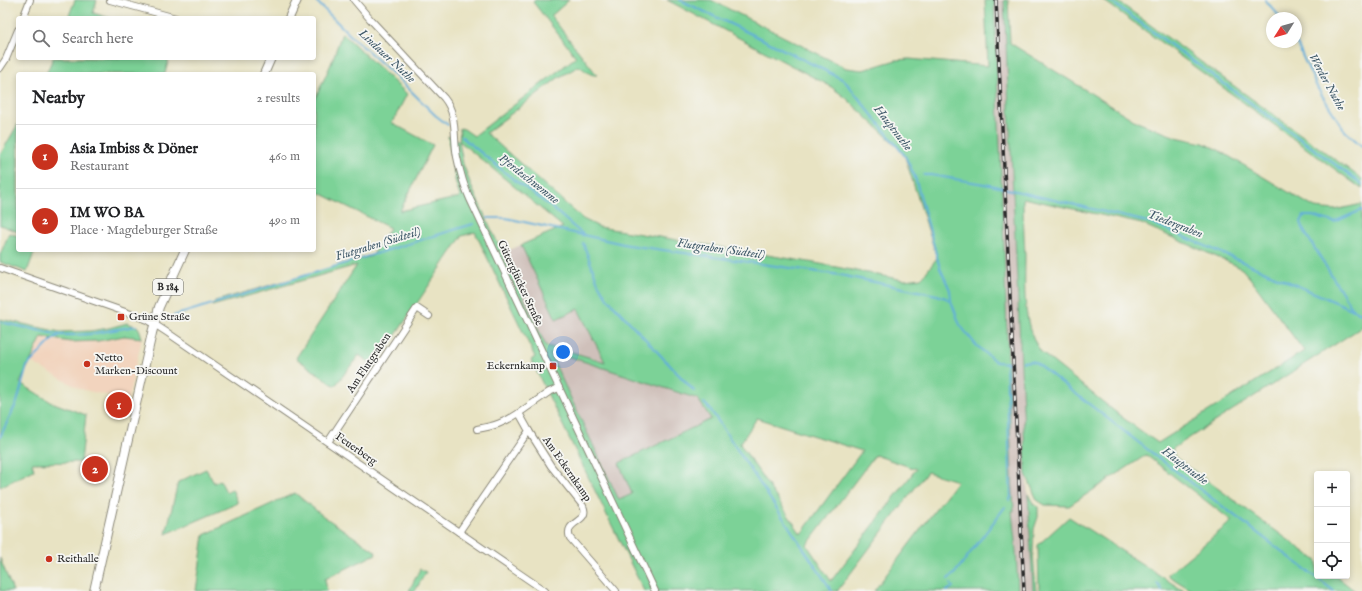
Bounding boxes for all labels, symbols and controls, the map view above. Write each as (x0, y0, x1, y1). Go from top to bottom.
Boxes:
north arrow (1266, 12, 1302, 48)
search box (16, 16, 316, 60)
water label: Lindauer Nuthe (355, 25, 418, 86)
icon: search (30, 27, 52, 49)
text: Search here (62, 29, 133, 48)
water label: Werder Nuthe (1305, 51, 1349, 113)
text: Nearby (32, 88, 85, 109)
text: 2 results (256, 90, 300, 107)
water label: Hauptnuthe (870, 101, 915, 154)
text: Asia Imbiss & Döner (70, 139, 198, 158)
text: 1 (43, 148, 47, 165)
text: 460 m (269, 148, 300, 165)
water label: Pferdeschwemme (496, 151, 562, 207)
text: Restaurant (70, 158, 129, 175)
text: IM WO BA (70, 203, 144, 222)
water label: Tiedergraben (1145, 207, 1205, 243)
text: 2 (42, 212, 48, 229)
text: 490 m (269, 212, 300, 229)
text: Place · Magdeburger Straße (70, 222, 218, 239)
water label: Flutgraben (Südteil) (333, 224, 423, 265)
water label: Flutgraben (Südteil) (676, 235, 766, 264)
street label: Güterglücker Straße (494, 238, 546, 328)
road number: B 184 (153, 279, 183, 295)
place label: Grüne Straße (129, 310, 190, 324)
marker: Grüne Straße (116, 312, 126, 322)
street label: Am Flutgraben (343, 330, 394, 396)
your location (553, 342, 573, 362)
place label: Netto Marken-Discount (95, 351, 178, 378)
marker: Netto Marken-Discount (82, 359, 92, 369)
place label: Eckernkamp (487, 359, 545, 373)
marker: Eckernkamp (548, 361, 558, 371)
pin: 1 (106, 390, 132, 420)
street label: Feuerberg (332, 430, 380, 469)
street label: Am Eckernkamp (539, 433, 595, 504)
water label: Hauptnuthe (1158, 443, 1211, 488)
pin: 2 (82, 454, 108, 484)
map controls (1314, 471, 1350, 579)
button: + (1314, 471, 1350, 507)
button: − (1314, 507, 1350, 543)
button: locate (1314, 543, 1350, 579)
place label: Reithalle (57, 552, 99, 566)
marker: Reithalle (44, 554, 54, 564)

